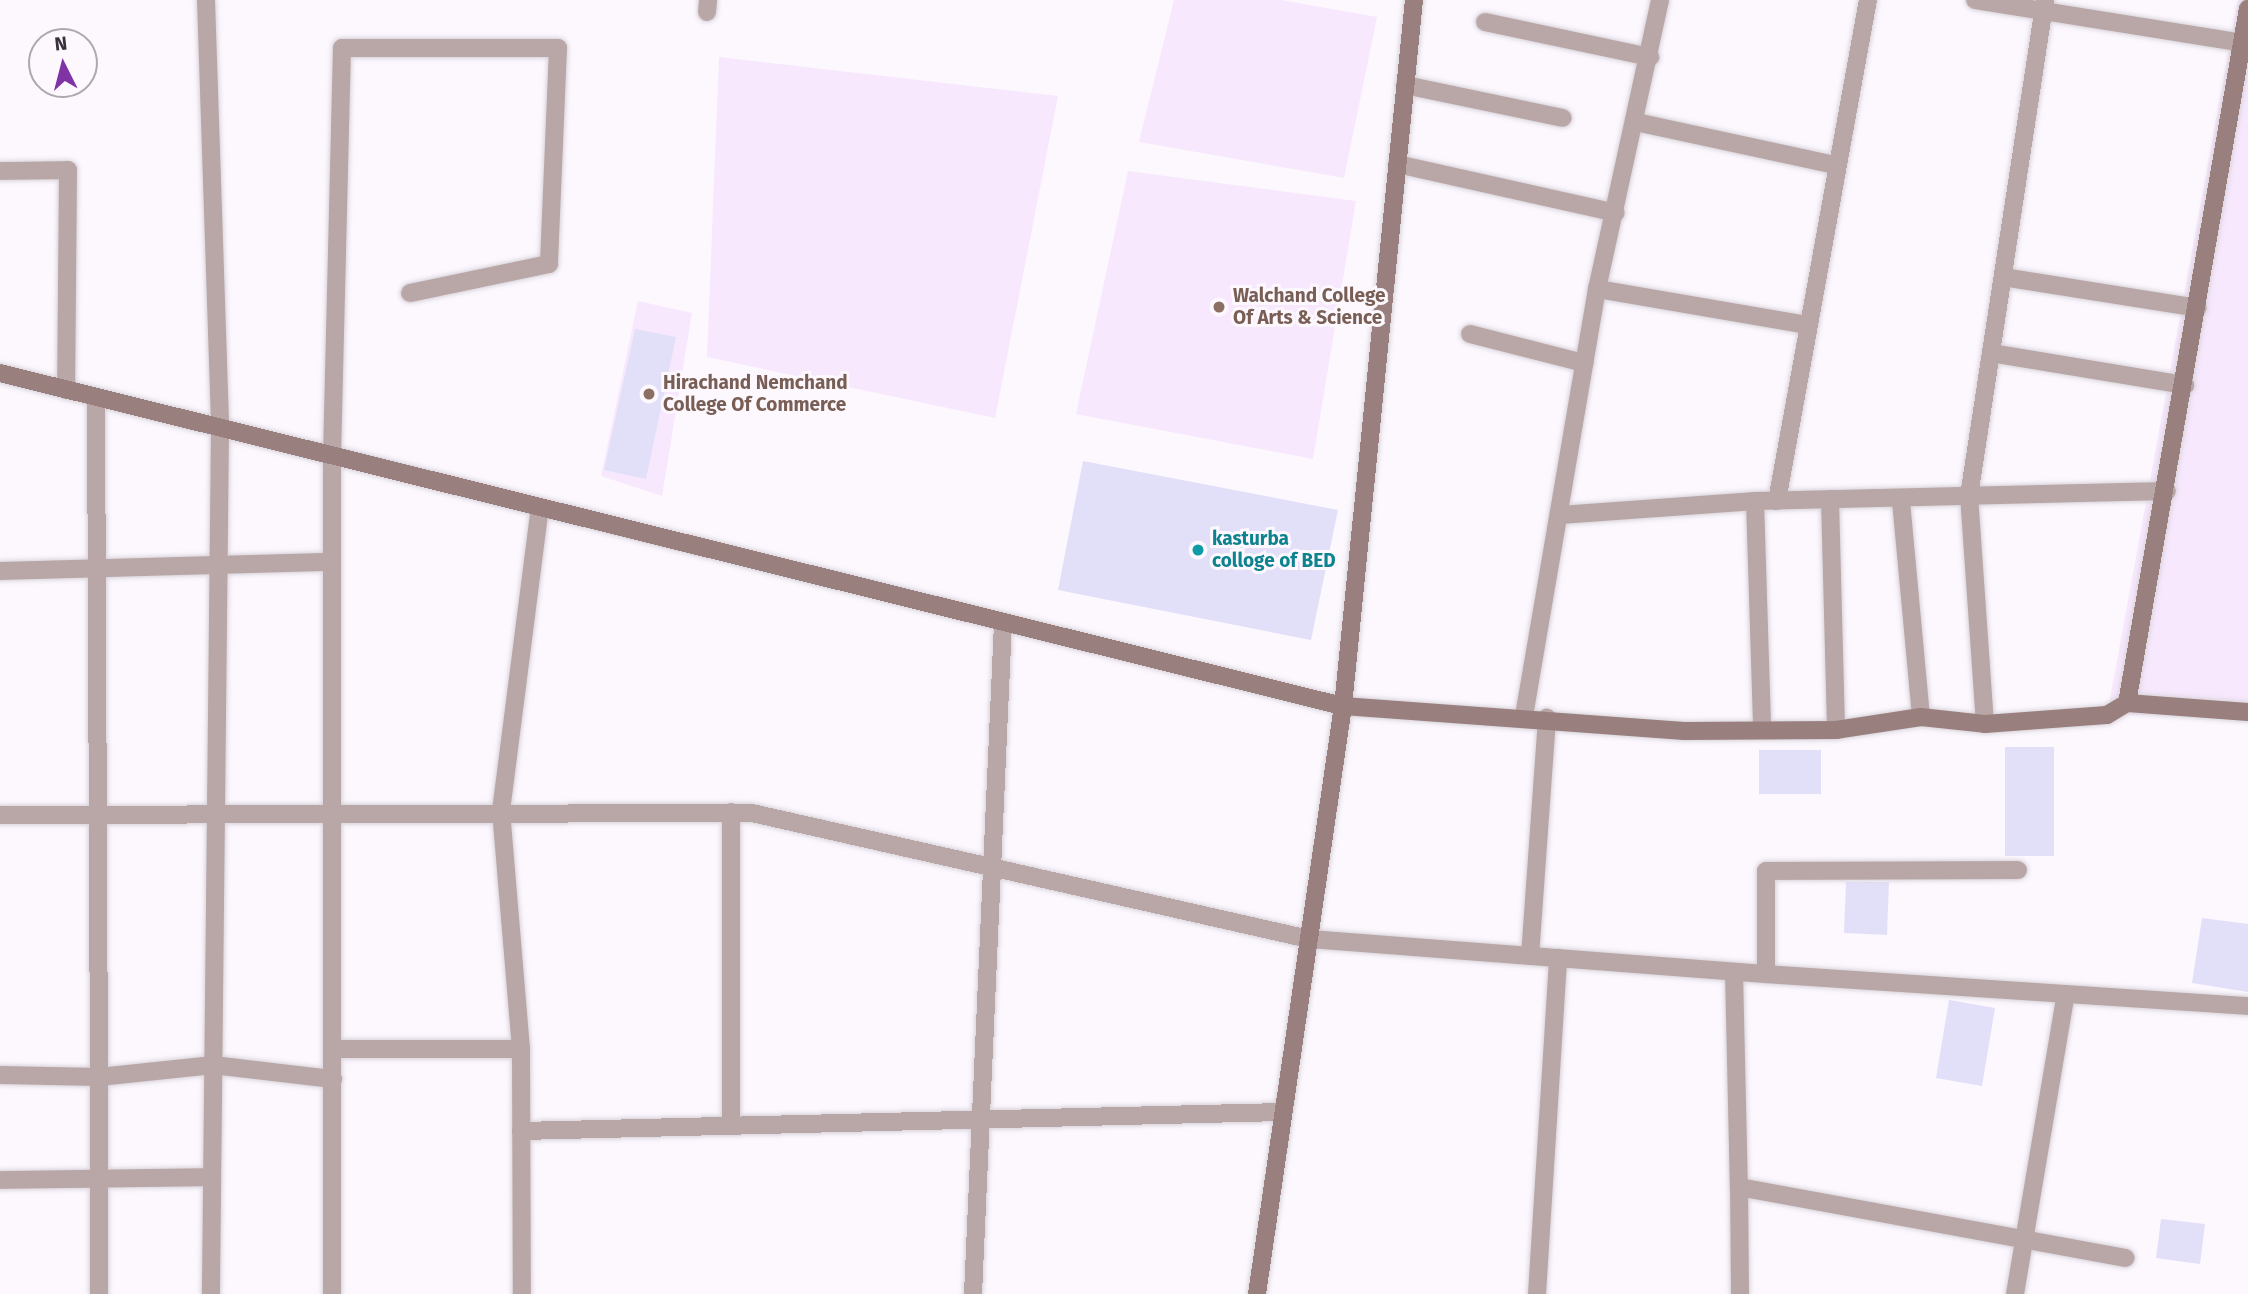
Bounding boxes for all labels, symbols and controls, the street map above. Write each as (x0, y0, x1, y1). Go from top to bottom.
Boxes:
north arrow (28, 28, 98, 98)
text: N (53, 32, 68, 56)
place label: Walchand College Of Arts & Science (1233, 285, 1385, 329)
marker: Walchand College Of Arts & Science (1211, 299, 1227, 315)
place label: Hirachand Nemchand College Of Commerce (663, 372, 848, 416)
marker: Hirachand Nemchand College Of Commerce (641, 386, 657, 402)
place label: kasturba colloge of BED (1212, 528, 1336, 572)
marker: kasturba colloge of BED (1190, 542, 1206, 558)

